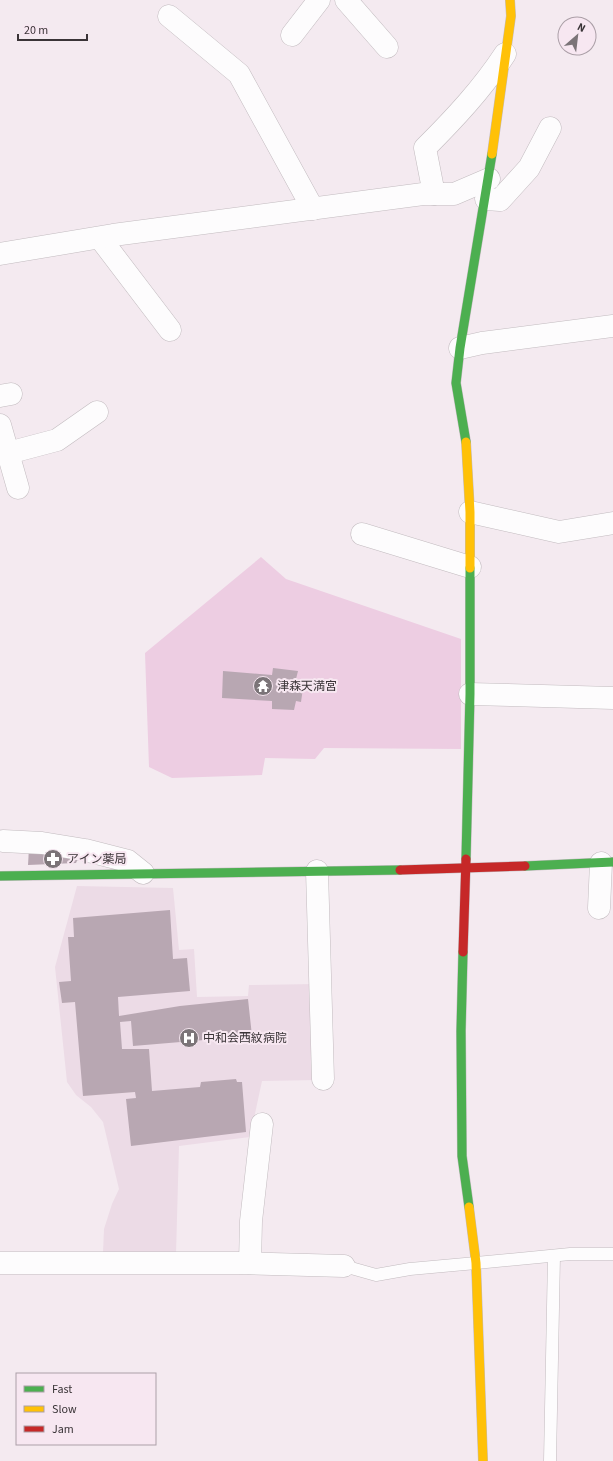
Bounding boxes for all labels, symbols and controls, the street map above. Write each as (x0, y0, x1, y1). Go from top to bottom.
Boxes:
scale bar (18, 16, 87, 42)
north arrow (557, 16, 597, 56)
text: N (575, 19, 588, 36)
text: 20 m (24, 22, 48, 39)
temple icon: 津森天満宮 (252, 675, 274, 697)
place label: 津森天満宮 (277, 678, 337, 695)
pharmacy icon: アイン薬局 (42, 848, 64, 870)
place label: アイン薬局 (67, 851, 126, 868)
hospital icon: 中和会西紋病院 (178, 1027, 200, 1049)
place label: 中和会西紋病院 (203, 1030, 287, 1047)
legend (16, 1373, 156, 1445)
text: Fast (52, 1381, 72, 1398)
text: Slow (52, 1401, 77, 1418)
text: Jam (52, 1421, 74, 1438)

